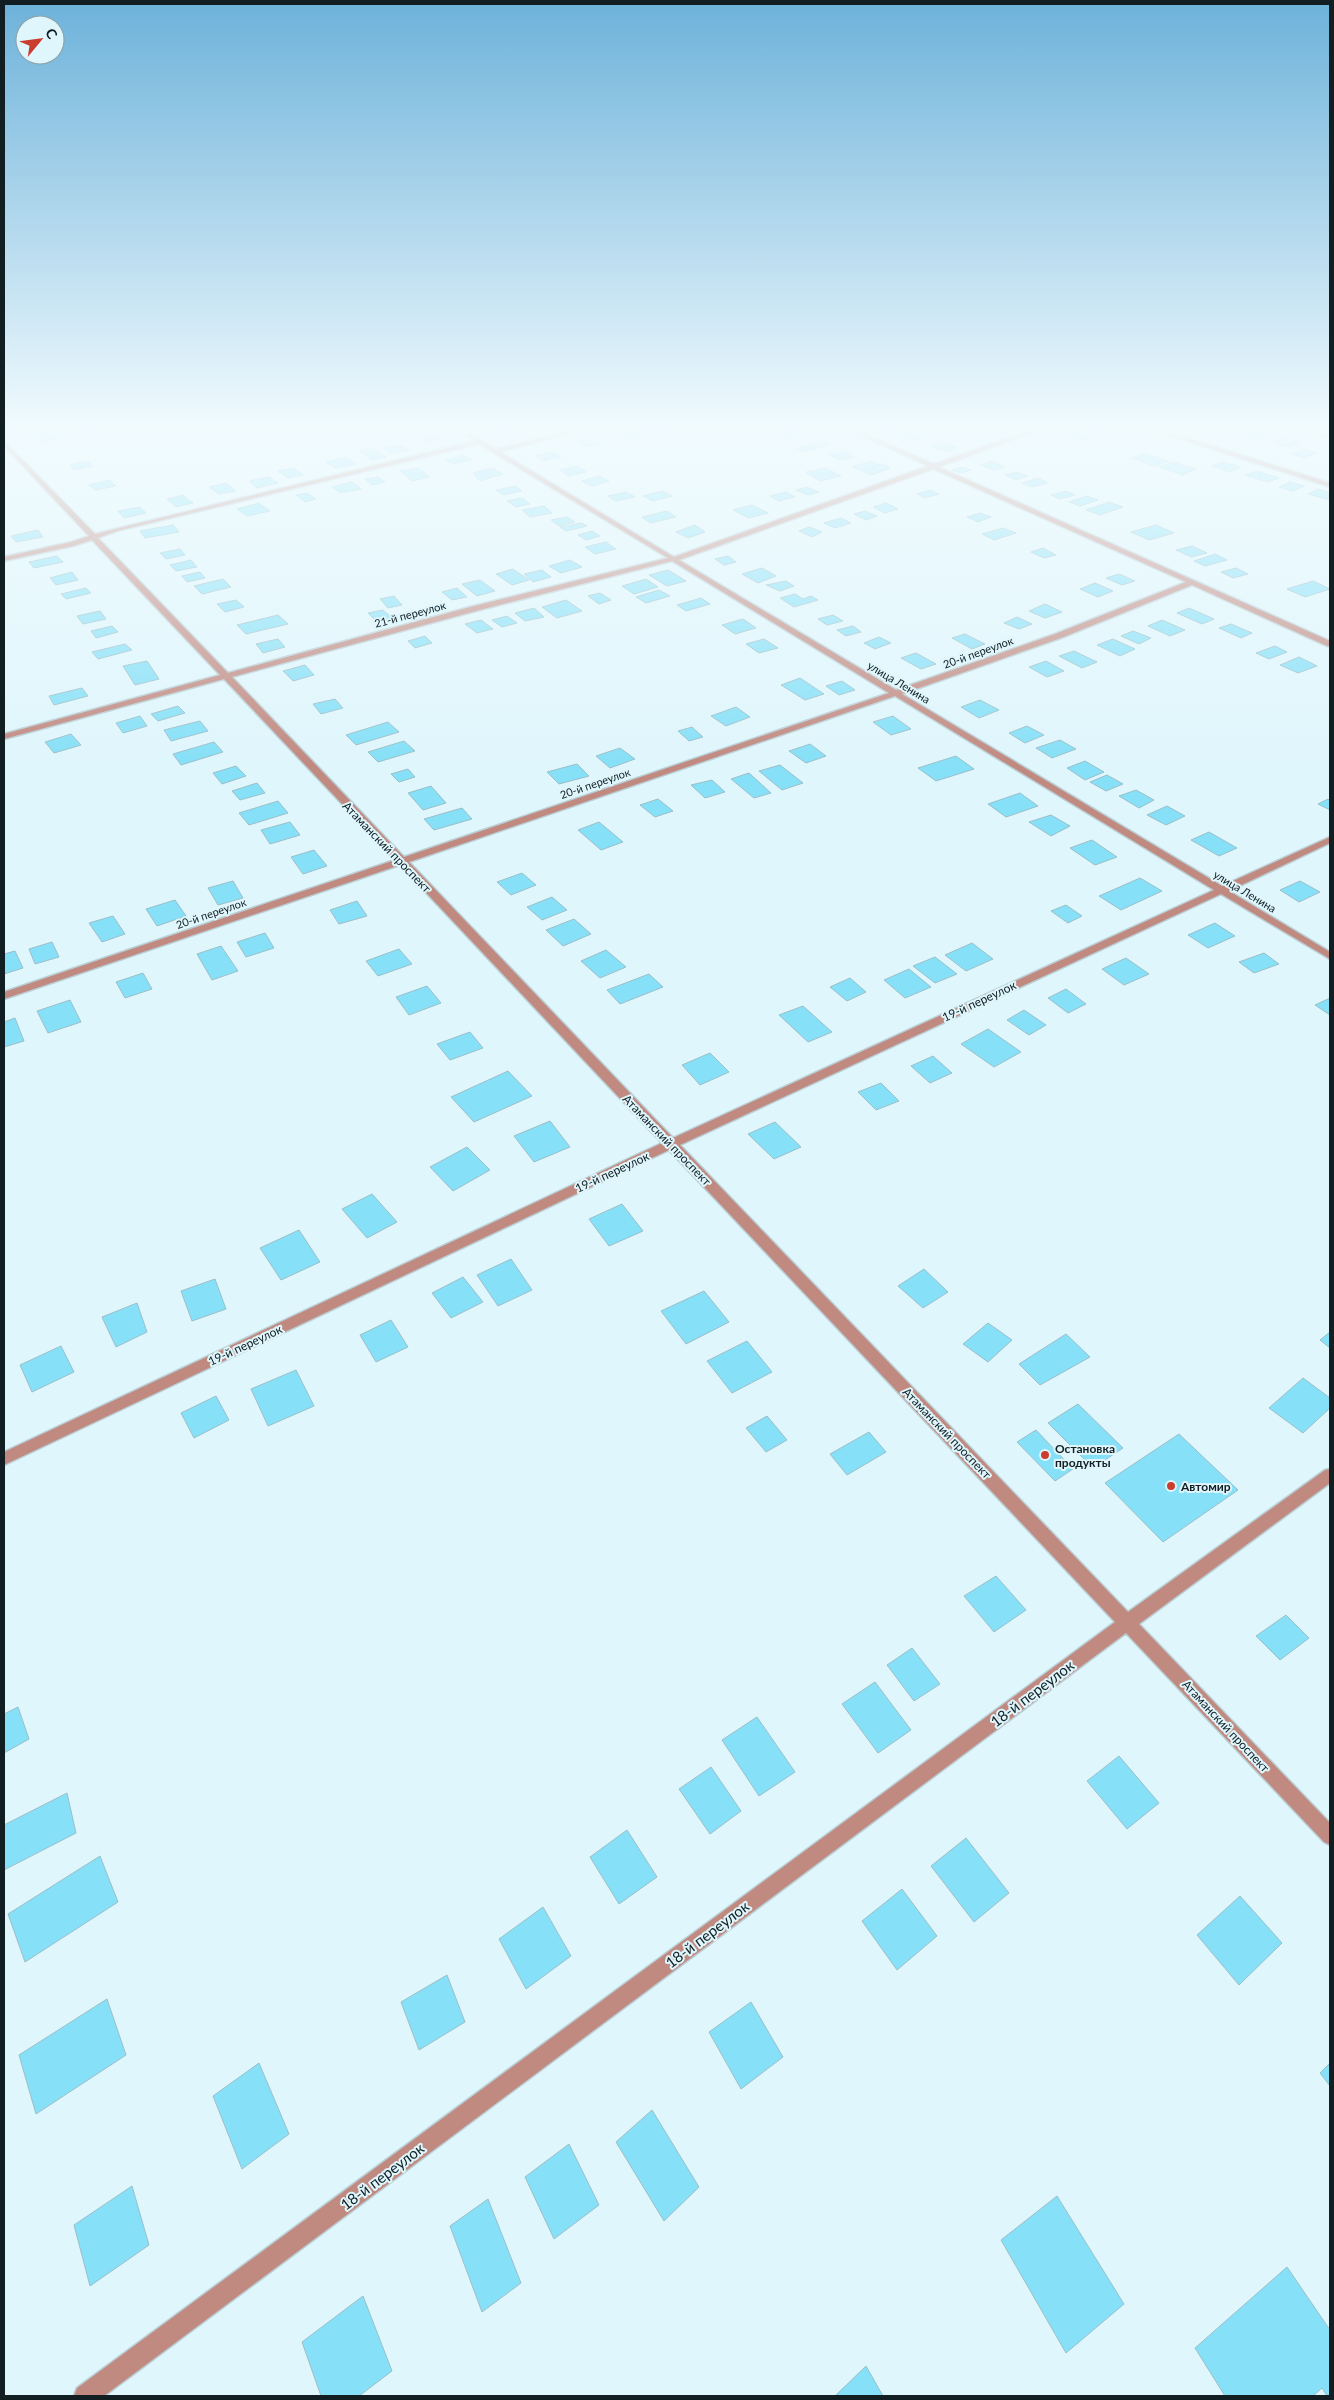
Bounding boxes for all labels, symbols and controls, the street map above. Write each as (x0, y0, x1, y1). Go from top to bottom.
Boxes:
north arrow (15, 15, 65, 65)
text: С (42, 25, 62, 42)
street label: 21-й переулок (373, 598, 447, 630)
street label: 20-й переулок (941, 633, 1015, 671)
street label: улица Ленина (865, 658, 933, 706)
street label: 20-й переулок (558, 765, 632, 801)
street label: Атаманский проспект (340, 798, 434, 896)
street label: улица Ленина (1211, 867, 1279, 915)
street label: 20-й переулок (174, 895, 248, 931)
street label: 19-й переулок (940, 977, 1019, 1025)
street label: Атаманский проспект (620, 1091, 714, 1189)
street label: 19-й переулок (573, 1148, 652, 1196)
street label: 19-й переулок (206, 1321, 285, 1369)
street label: Атаманский проспект (900, 1384, 994, 1482)
place label: Остановка продукты (1055, 1441, 1115, 1470)
marker: Остановка продукты (1039, 1449, 1051, 1461)
place label: Автомир (1180, 1479, 1231, 1494)
marker: Автомир (1165, 1480, 1177, 1492)
street label: 18-й переулок (987, 1656, 1078, 1730)
street label: Атаманский проспект (1179, 1677, 1273, 1775)
street label: 18-й переулок (662, 1897, 753, 1971)
street label: 18-й переулок (337, 2139, 428, 2213)

